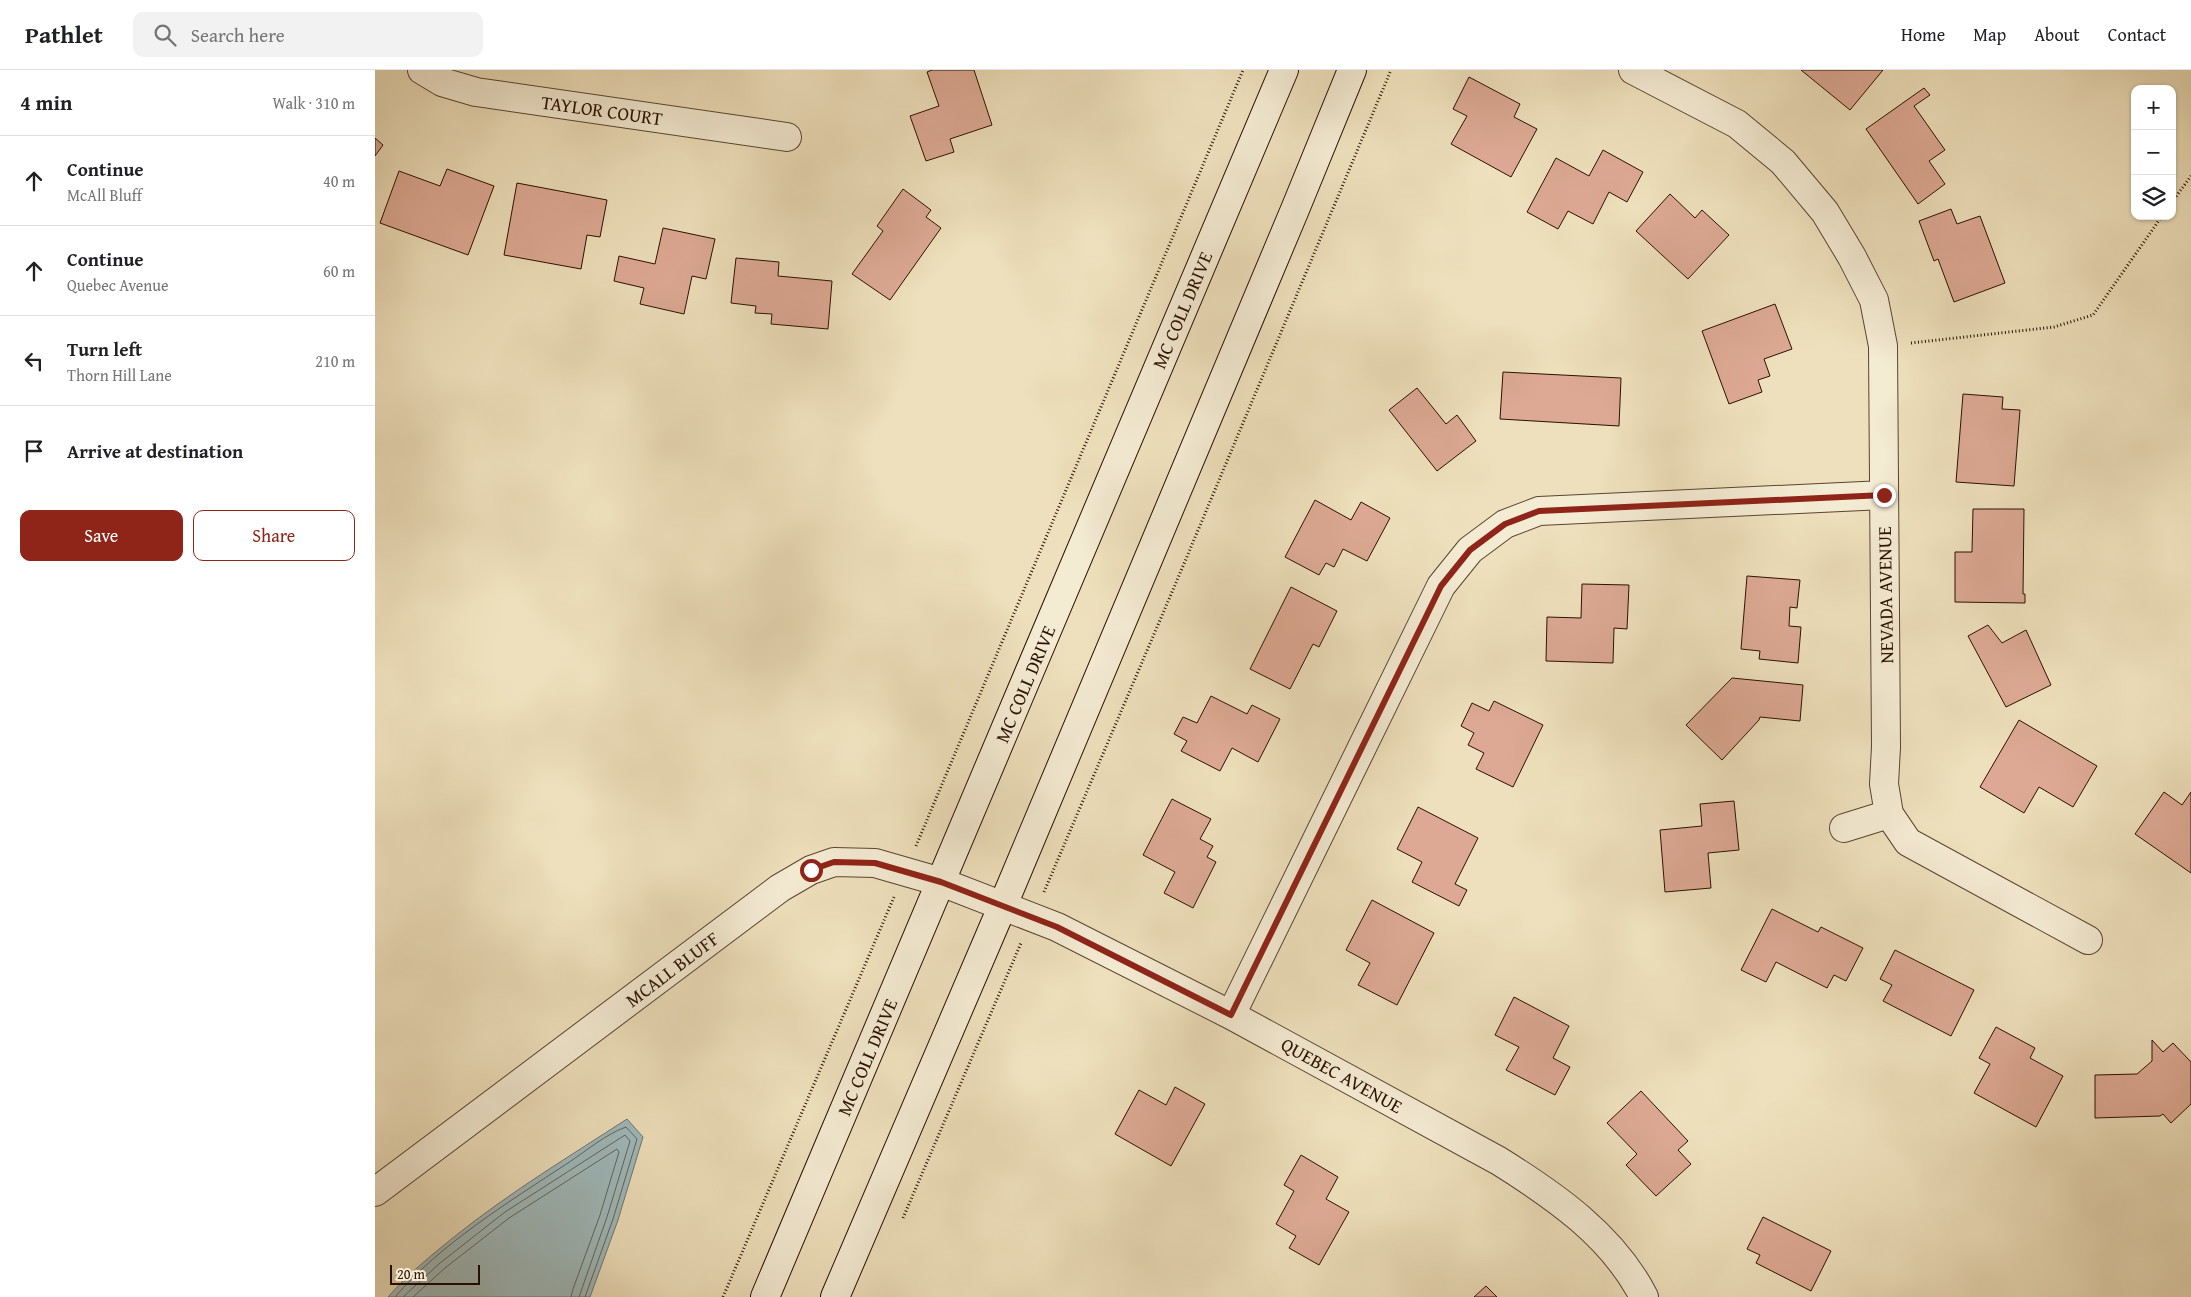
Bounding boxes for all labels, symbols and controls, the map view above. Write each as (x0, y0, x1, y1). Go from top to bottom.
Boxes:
search box (133, 12, 483, 57)
text: Pathlet (25, 17, 103, 52)
icon: search (151, 21, 179, 49)
text: Search here (191, 21, 285, 49)
text: Home (1901, 21, 1945, 48)
text: Map (1973, 21, 2006, 48)
text: About (2034, 21, 2080, 48)
text: Contact (2108, 21, 2166, 48)
map controls (2131, 85, 2176, 220)
button: + (2131, 85, 2176, 130)
text: 4 min (20, 87, 72, 118)
street label: TAYLOR COURT (539, 88, 665, 132)
text: Walk · 310 m (272, 91, 355, 115)
button: − (2131, 130, 2176, 175)
text: Continue (67, 155, 144, 183)
icon: ahead (20, 167, 48, 195)
text: 40 m (323, 169, 355, 193)
button: layers (2131, 175, 2176, 220)
text: McAll Bluff (67, 183, 142, 207)
text: Continue (67, 245, 144, 273)
street label: MC COLL DRIVE (1145, 247, 1219, 373)
icon: ahead (20, 257, 48, 285)
text: 60 m (323, 259, 355, 283)
text: Quebec Avenue (67, 273, 168, 297)
text: Turn left (67, 335, 142, 363)
icon: left (20, 347, 48, 375)
text: 210 m (315, 349, 355, 373)
text: Thorn Hill Lane (67, 363, 172, 387)
icon: arrive (20, 437, 48, 465)
text: Arrive at destination (67, 437, 243, 465)
route end (1873, 484, 1896, 507)
button: Save (20, 510, 183, 561)
button: Share (193, 510, 355, 561)
street label: NEVADA AVENUE (1870, 526, 1900, 664)
street label: MC COLL DRIVE (988, 621, 1062, 747)
route start (800, 859, 823, 882)
street label: MCALL BLUFF (619, 925, 725, 1013)
street label: MC COLL DRIVE (830, 994, 904, 1120)
street label: QUEBEC AVENUE (1276, 1030, 1408, 1120)
scale bar (390, 1262, 480, 1285)
text: 20 m (397, 1264, 425, 1284)

